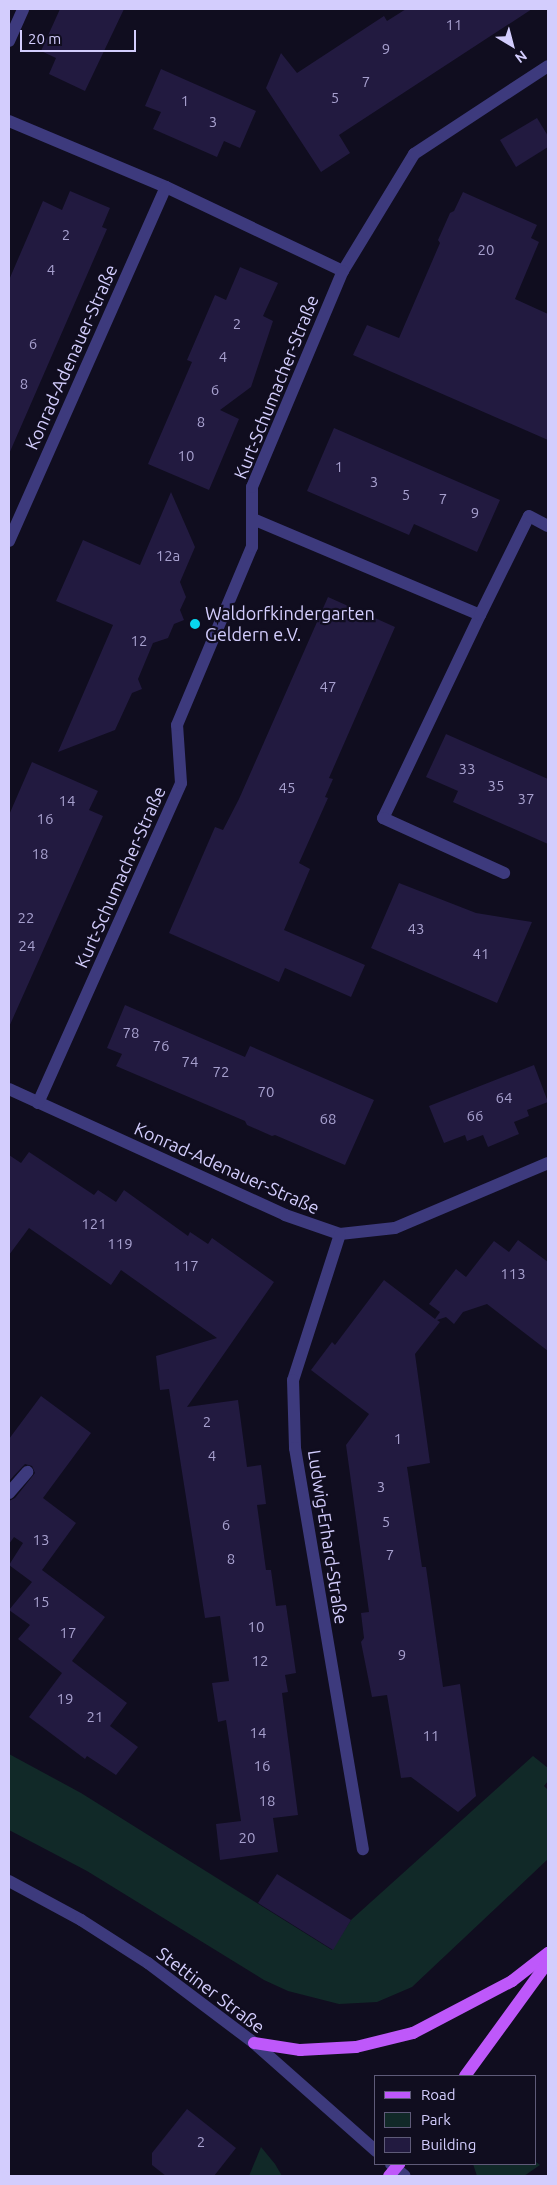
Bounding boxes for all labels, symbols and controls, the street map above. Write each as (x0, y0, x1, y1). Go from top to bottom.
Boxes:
house number: 11 (446, 16, 462, 34)
scale bar (22, 20, 139, 52)
north arrow (487, 20, 537, 70)
text: 20 m (28, 30, 61, 47)
house number: 9 (382, 40, 390, 58)
text: N (512, 47, 530, 67)
house number: 7 (362, 73, 370, 91)
house number: 5 (331, 89, 339, 107)
house number: 1 (181, 92, 189, 110)
house number: 3 (209, 113, 217, 131)
house number: 2 (62, 226, 70, 244)
house number: 20 (478, 241, 494, 259)
street label: Konrad-Adenauer-Straße (20, 261, 122, 453)
house number: 4 (47, 261, 55, 279)
street label: Kurt-Schumacher-Straße (229, 292, 323, 482)
house number: 2 (233, 315, 241, 333)
house number: 6 (29, 335, 37, 353)
house number: 4 (219, 348, 227, 366)
house number: 8 (20, 375, 28, 393)
house number: 6 (211, 381, 219, 399)
house number: 8 (197, 413, 205, 431)
house number: 10 (178, 447, 194, 465)
house number: 1 (335, 458, 343, 476)
house number: 3 (370, 473, 378, 491)
house number: 5 (402, 486, 410, 504)
house number: 7 (439, 490, 447, 508)
house number: 9 (471, 504, 479, 522)
house number: 12a (156, 547, 180, 565)
place label: Waldorfkindergarten Geldern e.V. (205, 603, 375, 646)
marker: Waldorfkindergarten Geldern e.V. (189, 618, 201, 630)
house number: 12 (131, 632, 147, 650)
house number: 47 (320, 678, 336, 696)
house number: 33 (459, 760, 475, 778)
house number: 35 (488, 777, 504, 795)
house number: 45 (279, 779, 295, 797)
street label: Kurt-Schumacher-Straße (70, 783, 170, 971)
house number: 37 (518, 790, 534, 808)
house number: 14 (59, 792, 75, 810)
house number: 16 (37, 810, 53, 828)
house number: 18 (32, 845, 48, 863)
house number: 22 (18, 909, 34, 927)
house number: 43 (408, 920, 424, 938)
house number: 24 (19, 937, 35, 955)
house number: 41 (473, 945, 489, 963)
house number: 78 (123, 1024, 139, 1042)
house number: 76 (153, 1037, 169, 1055)
house number: 74 (182, 1053, 198, 1071)
house number: 72 (213, 1063, 229, 1081)
house number: 70 (258, 1083, 274, 1101)
house number: 64 (496, 1089, 512, 1107)
house number: 66 (467, 1107, 483, 1125)
house number: 68 (320, 1110, 336, 1128)
street label: Konrad-Adenauer-Straße (131, 1117, 323, 1219)
house number: 121 (81, 1215, 107, 1233)
house number: 119 (107, 1235, 133, 1253)
house number: 117 (173, 1257, 199, 1275)
house number: 113 (500, 1265, 526, 1283)
house number: 2 (203, 1413, 211, 1431)
house number: 1 (394, 1430, 402, 1448)
house number: 4 (208, 1447, 216, 1465)
street label: Ludwig-Erhard-Straße (304, 1448, 352, 1626)
house number: 3 (377, 1478, 385, 1496)
house number: 5 (382, 1513, 390, 1531)
house number: 6 (222, 1516, 230, 1534)
house number: 13 (33, 1531, 49, 1549)
house number: 7 (386, 1546, 394, 1564)
house number: 8 (227, 1550, 235, 1568)
house number: 15 (33, 1593, 49, 1611)
house number: 10 (248, 1618, 264, 1636)
house number: 17 (60, 1624, 76, 1642)
house number: 9 (398, 1646, 406, 1664)
house number: 12 (252, 1652, 268, 1670)
house number: 19 (57, 1690, 73, 1708)
house number: 21 (87, 1708, 103, 1726)
house number: 14 (250, 1724, 266, 1742)
house number: 11 (423, 1727, 439, 1745)
house number: 16 (254, 1757, 270, 1775)
house number: 18 (259, 1792, 275, 1810)
house number: 20 (239, 1829, 255, 1847)
street label: Stettiner Straße (153, 1942, 269, 2038)
legend (374, 2075, 537, 2165)
text: Road (421, 2086, 456, 2103)
text: Park (421, 2111, 451, 2128)
house number: 2 (197, 2133, 205, 2151)
text: Building (421, 2136, 476, 2153)

